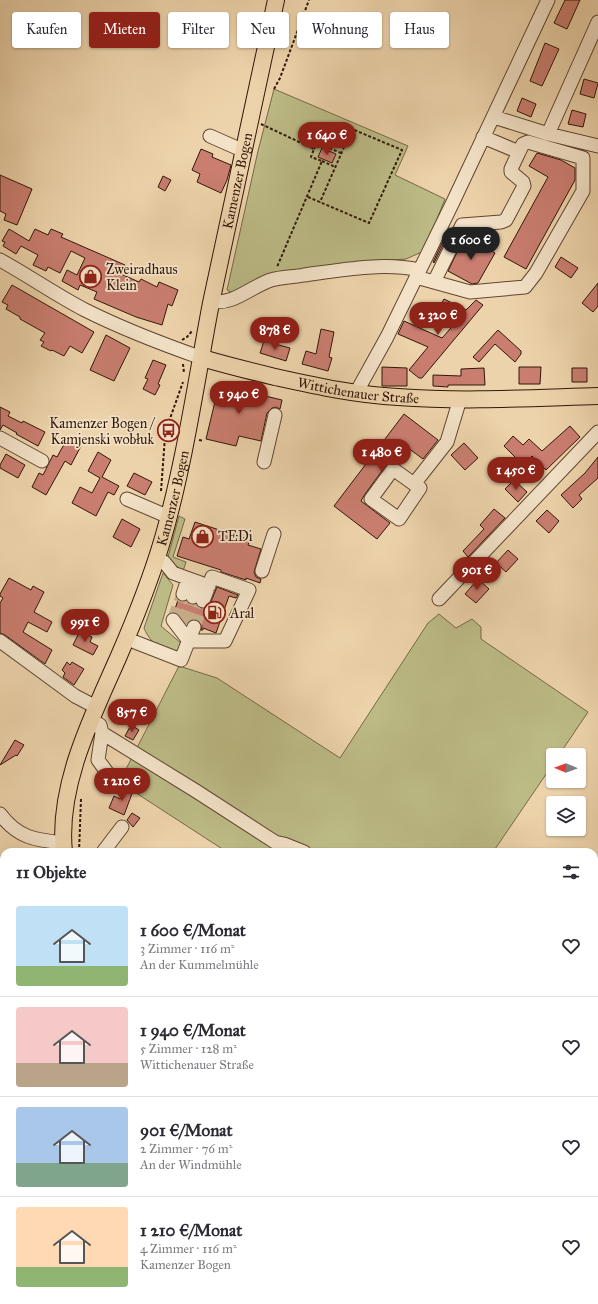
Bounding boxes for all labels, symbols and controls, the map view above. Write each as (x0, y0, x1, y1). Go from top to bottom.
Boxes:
chip: Kaufen (12, 12, 81, 48)
chip: Mieten (89, 12, 160, 48)
chip: Filter (168, 12, 229, 48)
chip: Neu (237, 12, 289, 48)
chip: Wohnung (297, 12, 382, 48)
chip: Haus (390, 12, 449, 48)
pin: 1 640 € (290, 122, 364, 156)
text: 1 640 € (307, 127, 347, 143)
street label: Kamenzer Bogen (218, 131, 256, 230)
pin: 1 600 € (434, 227, 508, 261)
text: 1 600 € (451, 232, 491, 248)
place label: Zweiradhaus Klein (106, 261, 178, 294)
shop icon: Zweiradhaus Klein (78, 264, 104, 290)
pin: 2 320 € (401, 302, 475, 336)
text: 2 320 € (418, 307, 458, 323)
pin: 878 € (247, 317, 303, 351)
text: 878 € (259, 322, 291, 338)
street label: Wittichenauer Straße (296, 374, 420, 407)
pin: 1 940 € (202, 381, 276, 415)
text: 1 940 € (219, 386, 259, 402)
place label: Kamenzer Bogen / Kamjenski wobłuk (49, 415, 155, 448)
bus stop icon: Kamenzer Bogen / Kamjenski wobłuk (156, 418, 182, 444)
pin: 1 480 € (345, 439, 419, 473)
text: 1 480 € (362, 444, 402, 460)
street label: Kamenzer Bogen (153, 448, 192, 548)
pin: 1 450 € (479, 457, 553, 491)
text: 1 450 € (496, 462, 536, 478)
shop icon: TEDi (190, 523, 216, 549)
place label: TEDi (218, 528, 253, 545)
pin: 901 € (449, 557, 505, 591)
text: 901 € (462, 562, 492, 578)
fuel station icon: Aral (202, 600, 228, 626)
place label: Aral (229, 605, 255, 622)
pin: 991 € (57, 609, 113, 643)
text: 991 € (70, 614, 100, 630)
pin: 857 € (104, 699, 160, 733)
text: 857 € (117, 704, 147, 720)
north arrow (546, 748, 586, 788)
map controls (546, 748, 586, 836)
pin: 1 210 € (85, 768, 159, 802)
text: 1 210 € (103, 773, 141, 789)
button: layers (546, 796, 586, 836)
icon: filters (560, 861, 582, 883)
text: 11 Objekte (16, 862, 86, 883)
text: 1 600 €/Monat (140, 920, 246, 941)
icon: home (48, 922, 96, 970)
icon: heart (560, 935, 582, 957)
text: 3 Zimmer · 116 m² (140, 941, 235, 957)
text: An der Kummelmühle (140, 957, 259, 973)
text: 1 940 €/Monat (140, 1020, 246, 1041)
icon: home (48, 1023, 96, 1071)
icon: heart (560, 1036, 582, 1058)
text: 5 Zimmer · 128 m² (140, 1041, 237, 1057)
text: Wittichenauer Straße (140, 1057, 254, 1073)
text: 901 €/Monat (140, 1120, 233, 1141)
icon: home (48, 1123, 96, 1171)
icon: heart (560, 1136, 582, 1158)
text: 2 Zimmer · 76 m² (140, 1141, 233, 1157)
text: An der Windmühle (140, 1157, 242, 1173)
text: 1 210 €/Monat (140, 1220, 242, 1241)
icon: home (48, 1223, 96, 1271)
icon: heart (560, 1236, 582, 1258)
text: 4 Zimmer · 116 m² (140, 1241, 237, 1257)
text: Kamenzer Bogen (140, 1257, 231, 1273)

